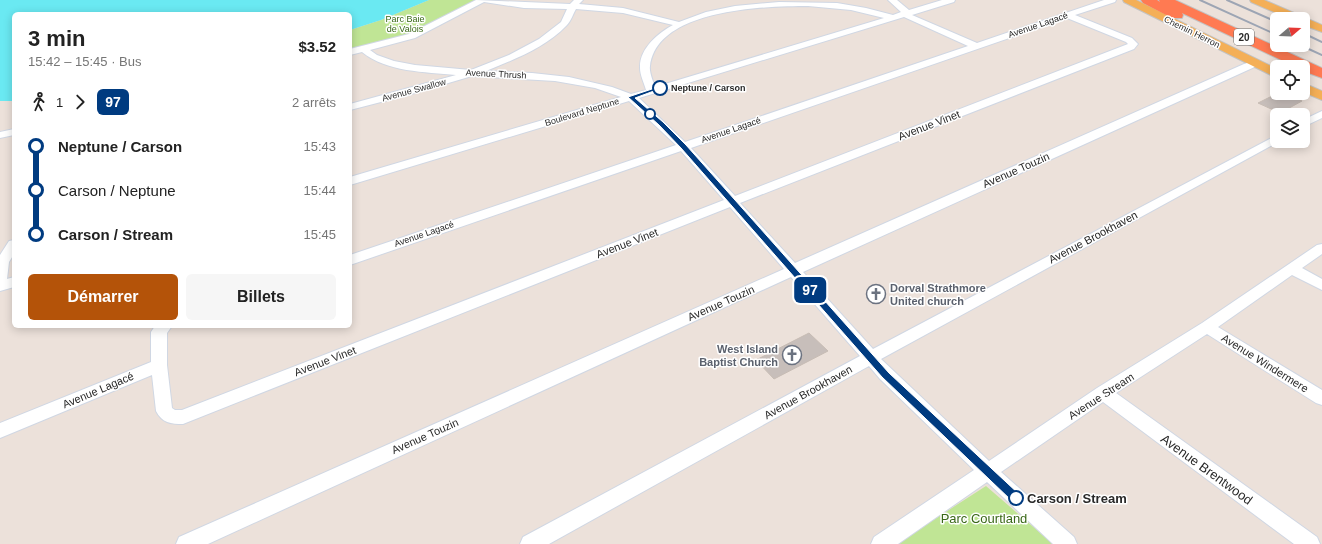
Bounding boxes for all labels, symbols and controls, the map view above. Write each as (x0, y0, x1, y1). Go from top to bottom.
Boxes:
street label: Avenue Lagacé (1007, 10, 1069, 40)
north arrow (1270, 12, 1310, 52)
map controls (1270, 12, 1310, 148)
park label: Parc Baie de Valois (385, 14, 425, 34)
street label: Chemin Herron (1162, 14, 1222, 50)
text: 3 min (28, 26, 85, 51)
road number: 20 (1234, 29, 1254, 45)
text: $3.52 (298, 38, 336, 55)
text: 15:42 – 15:45 · Bus (28, 54, 141, 69)
button: locate (1270, 60, 1310, 100)
street label: Avenue Thrush (465, 67, 527, 81)
street label: Avenue Swallow (381, 77, 448, 103)
marker: Neptune / Carson (652, 80, 668, 96)
place label: Neptune / Carson (671, 83, 746, 93)
icon: walk (28, 91, 50, 113)
icon: forward (69, 91, 91, 113)
text: 97 (105, 94, 121, 110)
text: 1 (56, 95, 63, 110)
text: 2 arrêts (292, 95, 336, 110)
street label: Boulevard Neptune (544, 96, 620, 128)
unlabelled marker (644, 108, 656, 120)
street label: Avenue Vinet (896, 108, 962, 142)
button: layers (1270, 108, 1310, 148)
street label: Avenue Lagacé (700, 115, 762, 145)
text: Neptune / Carson (58, 138, 182, 155)
text: 15:43 (303, 139, 336, 154)
street label: Avenue Touzin (981, 150, 1051, 190)
text: Carson / Neptune (58, 182, 176, 199)
text: 15:44 (303, 183, 336, 198)
street label: Avenue Brookhaven (1047, 208, 1139, 266)
street label: Avenue Lagacé (393, 219, 455, 249)
text: Carson / Stream (58, 226, 173, 243)
street label: Avenue Vinet (594, 226, 660, 260)
text: 15:45 (303, 227, 336, 242)
button: Démarrer (28, 274, 178, 320)
button: Billets (186, 274, 336, 320)
line badge: 97 (792, 277, 828, 303)
text: 97 (802, 282, 818, 298)
place label: Dorval Strathmore United church (890, 282, 986, 307)
street label: Avenue Touzin (686, 283, 756, 323)
church icon: Dorval Strathmore United church (865, 283, 887, 305)
street label: Avenue Windermere (1219, 331, 1311, 395)
place label: West Island Baptist Church (699, 343, 778, 368)
street label: Avenue Vinet (292, 344, 358, 378)
church icon: West Island Baptist Church (781, 344, 803, 366)
street label: Avenue Brookhaven (762, 363, 854, 421)
street label: Avenue Lagacé (61, 370, 135, 410)
street label: Avenue Stream (1066, 370, 1136, 422)
street label: Avenue Touzin (390, 416, 460, 456)
street label: Avenue Brentwood (1158, 431, 1255, 508)
marker: Carson / Stream (1008, 490, 1024, 506)
place label: Carson / Stream (1027, 491, 1127, 506)
park label: Parc Courtland (941, 511, 1027, 526)

